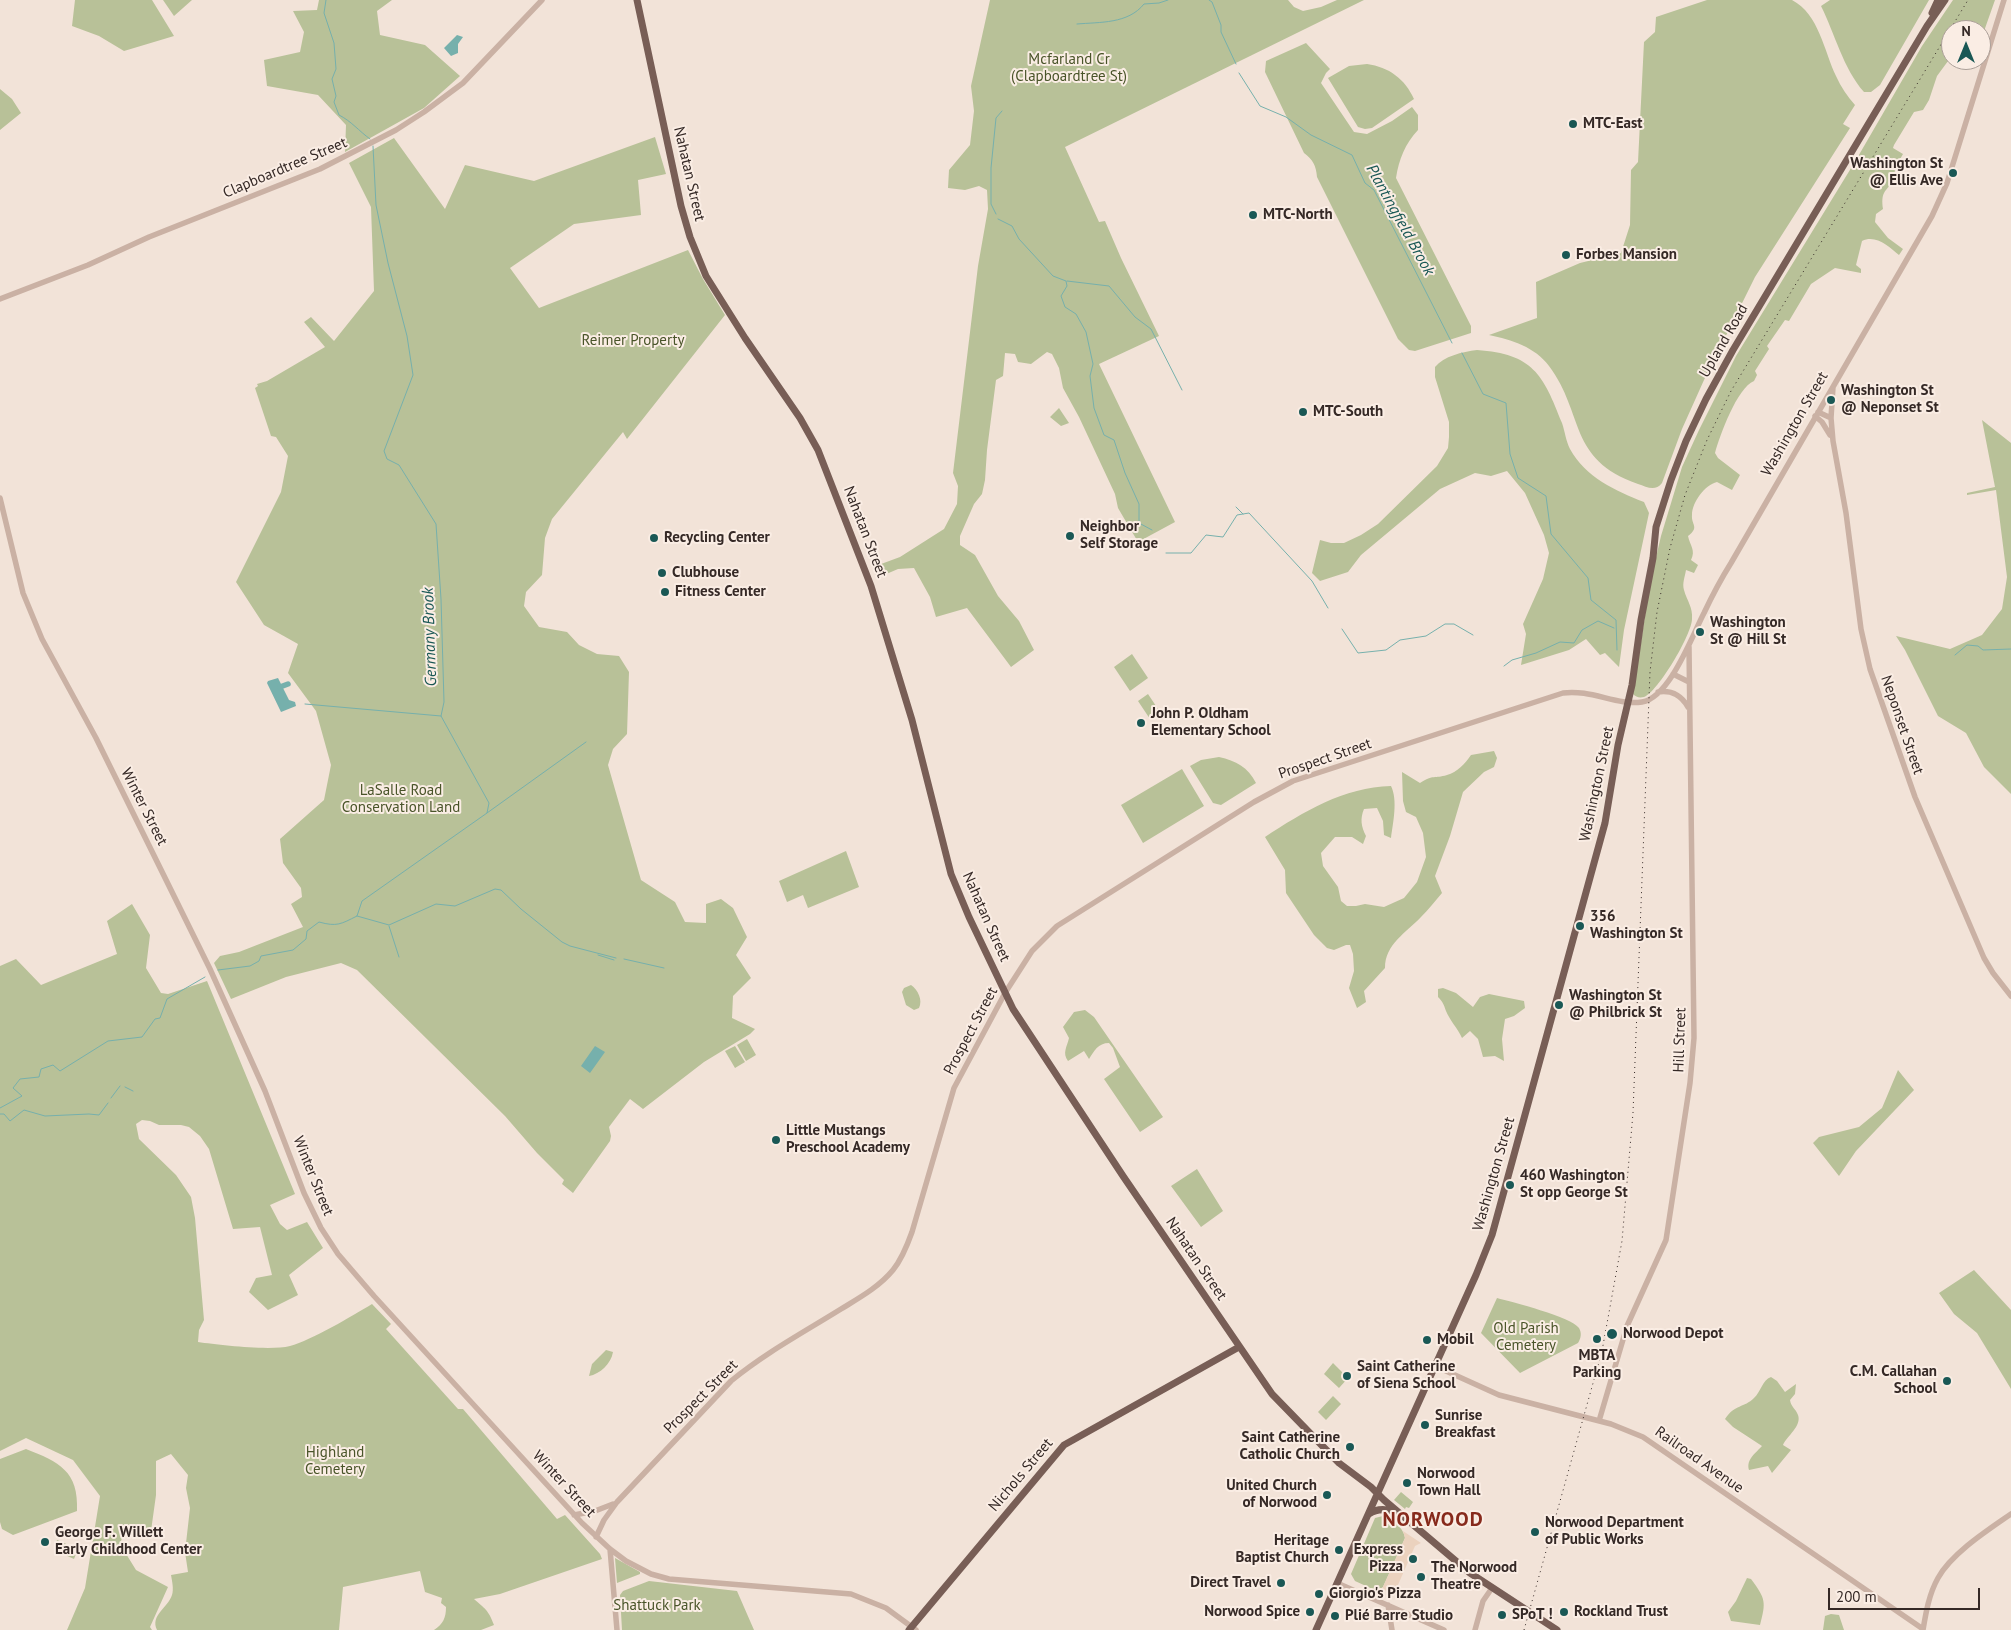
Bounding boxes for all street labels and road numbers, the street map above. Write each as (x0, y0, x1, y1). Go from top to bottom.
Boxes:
street label: Nahatan Street (669, 125, 709, 223)
street label: Clapboardtree Street (220, 134, 350, 202)
street label: Upland Road (1696, 301, 1752, 381)
street label: Washington Street (1758, 369, 1832, 479)
street label: Nahatan Street (839, 484, 891, 580)
street label: Neponset Street (1877, 673, 1927, 777)
street label: Washington Street (1576, 725, 1618, 843)
street label: Prospect Street (1276, 735, 1374, 783)
street label: Winter Street (117, 765, 171, 849)
street label: Nahatan Street (958, 869, 1014, 965)
street label: Prospect Street (940, 984, 1002, 1078)
street label: Hill Street (1670, 1007, 1690, 1073)
street label: Washington Street (1469, 1115, 1519, 1233)
street label: Winter Street (289, 1133, 337, 1219)
street label: Nahatan Street (1162, 1214, 1230, 1304)
street label: Prospect Street (660, 1356, 742, 1438)
street label: Railroad Avenue (1651, 1423, 1747, 1497)
street label: Nichols Street (985, 1435, 1057, 1515)
street label: Winter Street (529, 1447, 599, 1521)

